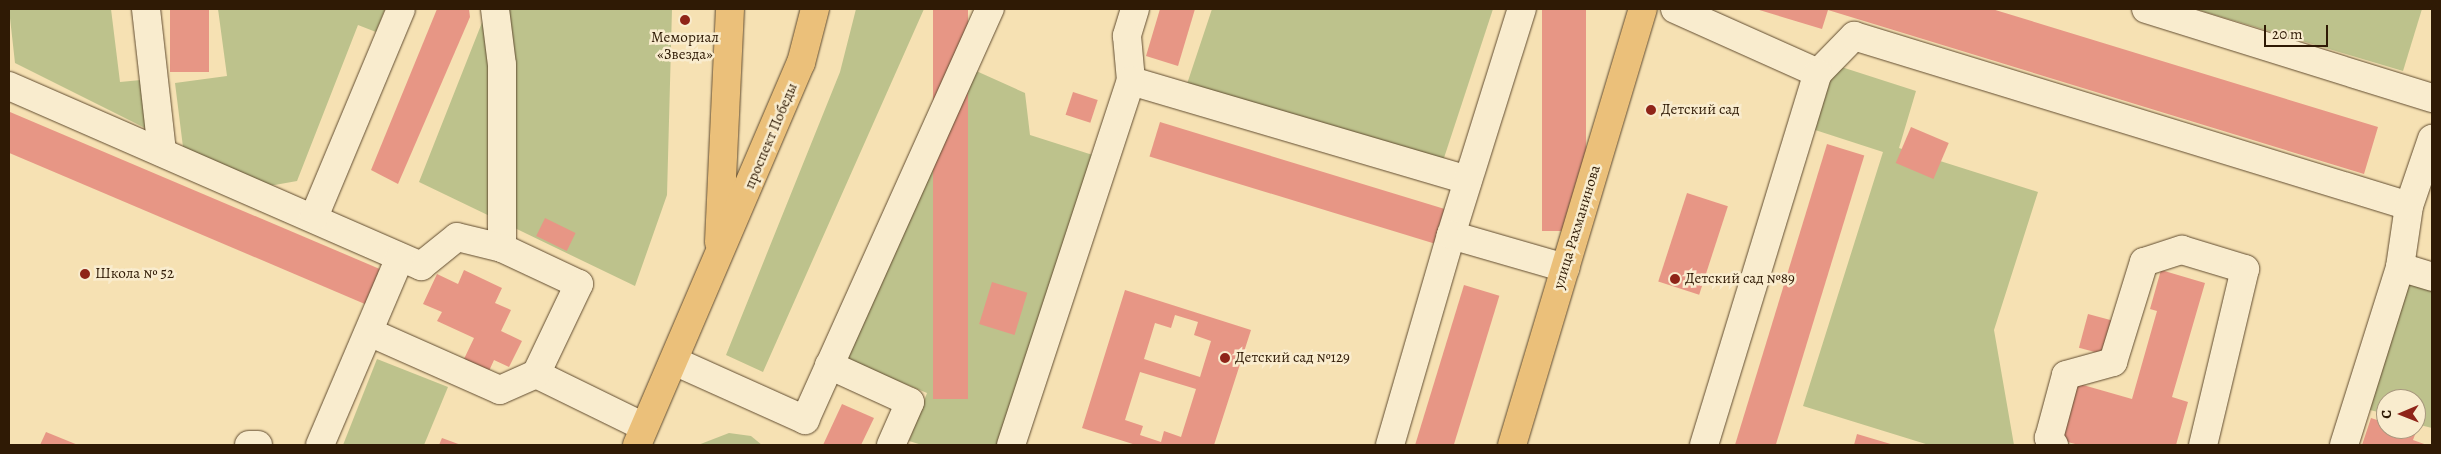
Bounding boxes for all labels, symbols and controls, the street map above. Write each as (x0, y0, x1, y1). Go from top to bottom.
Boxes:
marker: Мемориал «Звезда» (679, 14, 691, 26)
scale bar (2266, 15, 2330, 47)
text: 20 m (2272, 24, 2303, 44)
place label: Мемориал «Звезда» (651, 28, 719, 63)
street label: проспект Победы (741, 80, 801, 192)
place label: Детский сад (1661, 101, 1740, 119)
marker: Детский сад (1645, 104, 1657, 116)
street label: улица Рахманинова (1550, 163, 1604, 291)
place label: Школа № 52 (95, 265, 174, 283)
marker: Школа № 52 (79, 268, 91, 280)
place label: Детский сад №89 (1685, 270, 1795, 288)
marker: Детский сад №89 (1669, 273, 1681, 285)
place label: Детский сад №129 (1235, 349, 1350, 367)
marker: Детский сад №129 (1219, 352, 1231, 364)
north arrow (2376, 389, 2426, 439)
text: С (2377, 410, 2396, 419)

